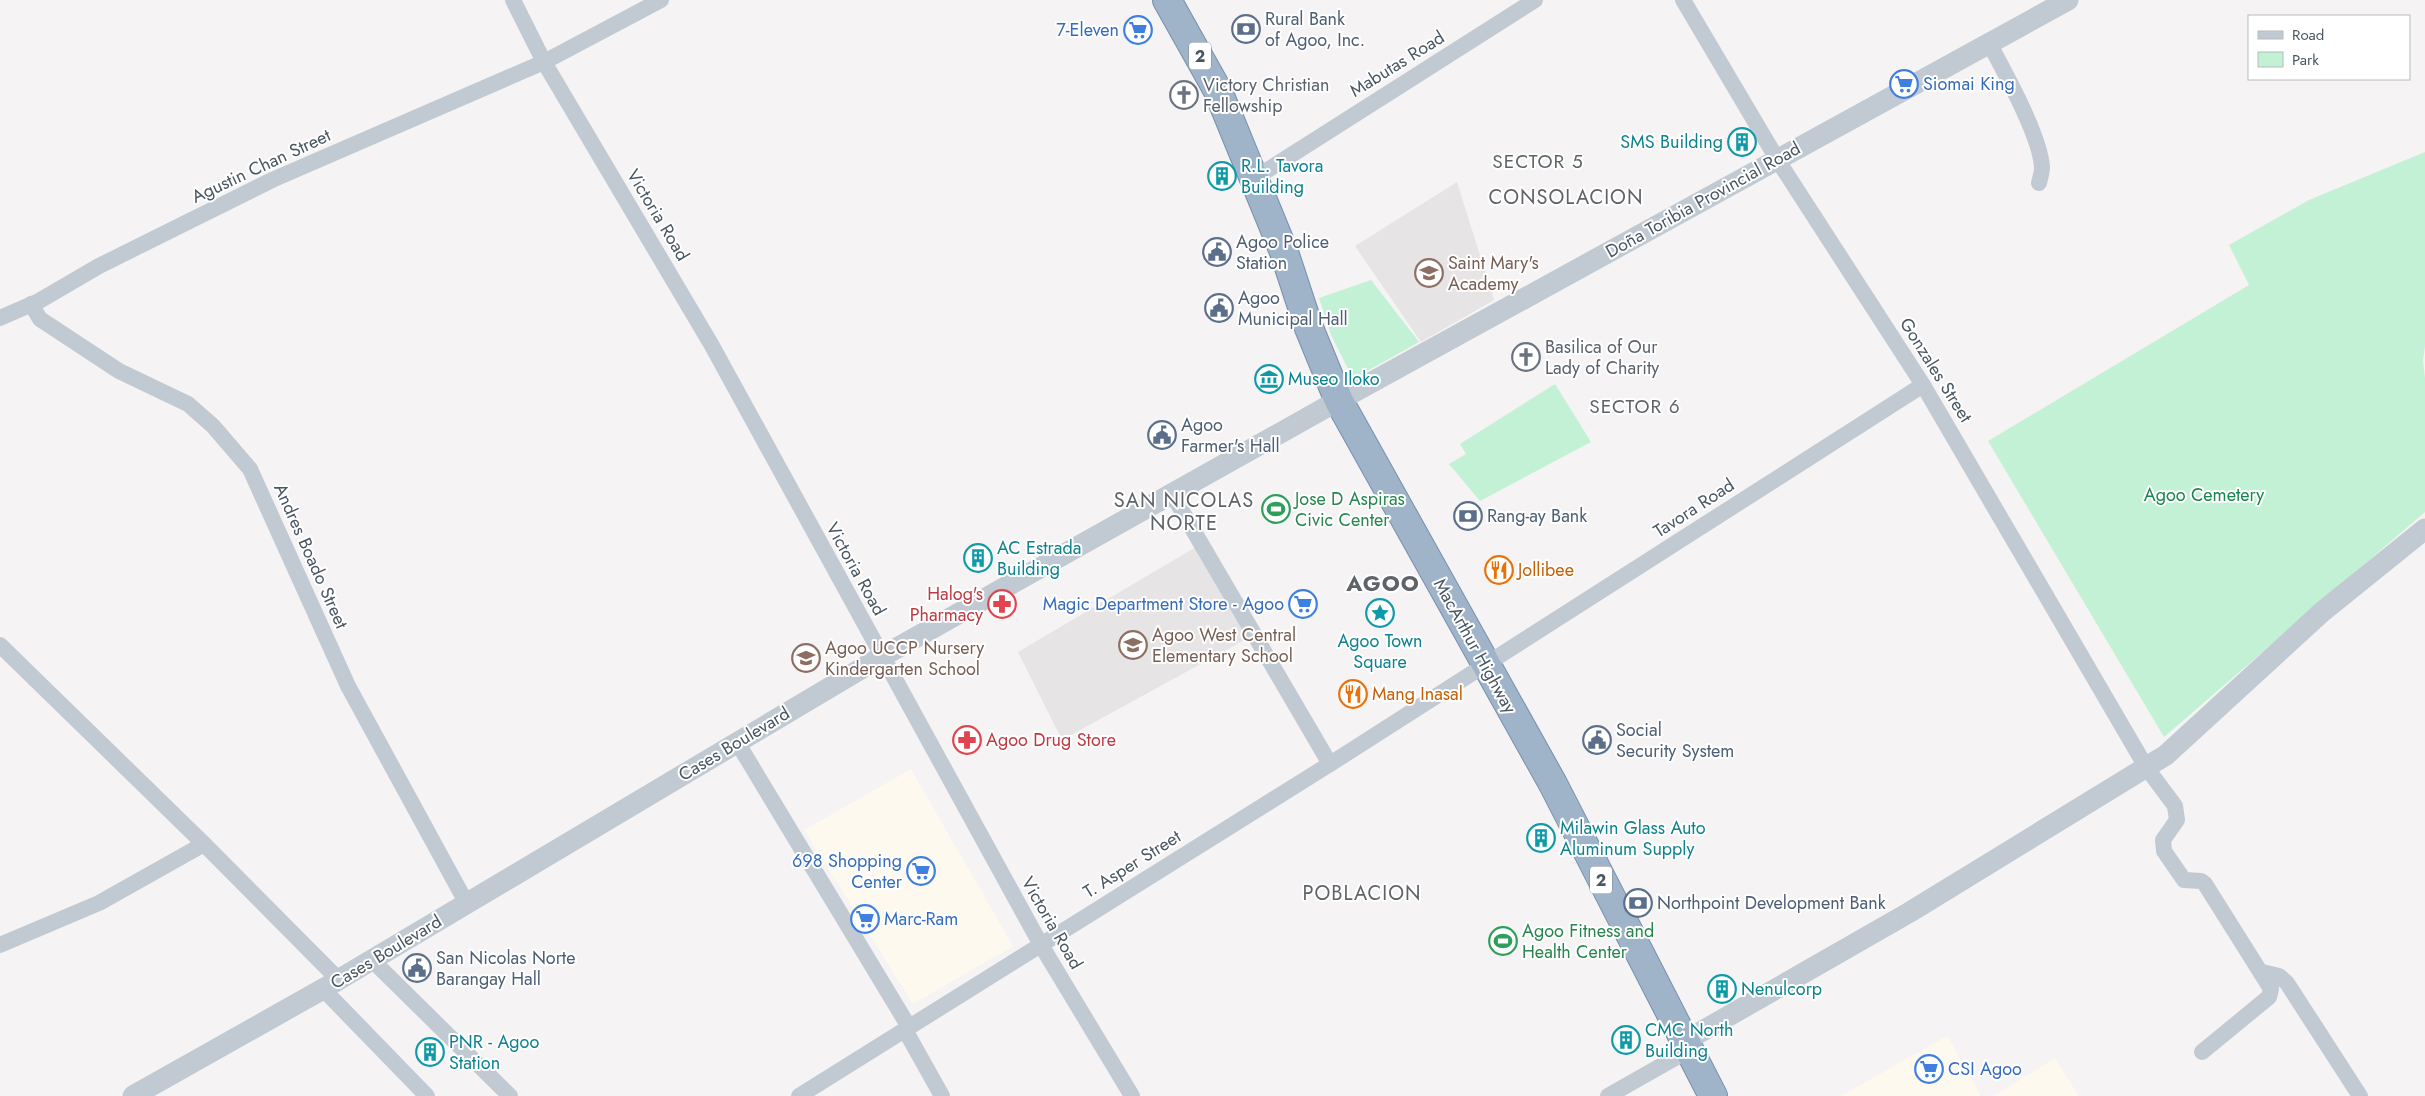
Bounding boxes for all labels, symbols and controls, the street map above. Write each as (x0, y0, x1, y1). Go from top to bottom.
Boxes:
place label: Rural Bank of Agoo, Inc. (1265, 6, 1365, 53)
bank icon: Rural Bank of Agoo, Inc. (1231, 14, 1261, 44)
supermarket icon: 7-Eleven (1123, 15, 1153, 45)
legend (2248, 15, 2410, 80)
place label: 7-Eleven (1056, 17, 1119, 43)
text: Road (2292, 24, 2324, 46)
street label: Mabutas Road (1345, 25, 1449, 103)
road number: 2 (1189, 42, 1211, 70)
text: Park (2292, 49, 2319, 71)
supermarket icon: Siomai King (1889, 69, 1919, 99)
place label: Siomai King (1923, 71, 2015, 97)
place label: Victory Christian Fellowship (1203, 72, 1329, 119)
church icon: Victory Christian Fellowship (1169, 80, 1199, 110)
street label: Agustin Chan Street (187, 122, 336, 210)
building icon: SMS Building (1727, 127, 1757, 157)
place label: SMS Building (1620, 129, 1723, 155)
street label: Doña Toribia Provincial Road (1601, 136, 1805, 264)
district label: SECTOR 5 (1492, 148, 1584, 175)
place label: R.L. Tavora Building (1241, 153, 1323, 200)
building icon: R.L. Tavora Building (1207, 161, 1237, 191)
street label: Victoria Road (620, 164, 696, 266)
district label: CONSOLACION (1489, 183, 1643, 212)
place label: Agoo Police Station (1236, 229, 1329, 276)
public building icon: Agoo Police Station (1202, 237, 1232, 267)
place label: Saint Mary's Academy (1448, 250, 1539, 297)
school or university icon: Saint Mary's Academy (1414, 258, 1444, 288)
place label: Agoo Municipal Hall (1238, 285, 1348, 332)
public building icon: Agoo Municipal Hall (1204, 293, 1234, 323)
street label: Gonzales Street (1893, 313, 1979, 428)
place label: Basilica of Our Lady of Charity (1545, 334, 1659, 381)
church icon: Basilica of Our Lady of Charity (1511, 342, 1541, 372)
museum icon: Museo Iloko (1254, 364, 1284, 394)
place label: Museo Iloko (1288, 366, 1380, 392)
district label: SECTOR 6 (1589, 393, 1681, 420)
place label: Agoo Farmer's Hall (1181, 412, 1280, 459)
public building icon: Agoo Farmer's Hall (1147, 420, 1177, 450)
street label: Tavora Road (1648, 472, 1740, 544)
street label: Andres Boado Street (267, 479, 355, 633)
park label: Agoo Cemetery (2144, 482, 2264, 508)
district label: SAN NICOLAS NORTE (1114, 486, 1254, 538)
place label: Jose D Aspiras Civic Center (1293, 486, 1405, 533)
sports icon: Jose D Aspiras Civic Center (1261, 494, 1291, 524)
bank icon: Rang-ay Bank (1453, 501, 1483, 531)
place label: Rang-ay Bank (1487, 503, 1587, 529)
street label: Victoria Road (820, 518, 892, 620)
place label: AC Estrada Building (997, 535, 1081, 582)
building icon: AC Estrada Building (963, 543, 993, 573)
restaurant icon: Jollibee (1484, 555, 1514, 585)
place label: Jollibee (1516, 557, 1574, 583)
district label: AGOO (1345, 567, 1420, 599)
street label: MacArthur Highway (1427, 574, 1523, 718)
place label: Halog's Pharmacy (910, 581, 983, 628)
pharmacy icon: Halog's Pharmacy (987, 589, 1017, 619)
supermarket icon: Magic Department Store - Agoo (1288, 589, 1318, 619)
place label: Magic Department Store - Agoo (1043, 591, 1284, 617)
place icon: Agoo Town Square (1365, 598, 1395, 628)
place label: Agoo West Central Elementary School (1152, 622, 1296, 669)
place label: Agoo Town Square (1337, 628, 1423, 675)
school or university icon: Agoo West Central Elementary School (1118, 630, 1148, 660)
place label: Agoo UCCP Nursery Kindergarten School (825, 635, 984, 682)
school or university icon: Agoo UCCP Nursery Kindergarten School (791, 643, 821, 673)
restaurant icon: Mang Inasal (1338, 679, 1368, 709)
place label: Mang Inasal (1372, 681, 1463, 707)
street label: Cases Boulevard (673, 701, 795, 787)
place label: Social Security System (1616, 717, 1734, 764)
pharmacy icon: Agoo Drug Store (952, 725, 982, 755)
public building icon: Social Security System (1582, 725, 1612, 755)
place label: Agoo Drug Store (986, 727, 1116, 753)
place label: Milawin Glass Auto Aluminum Supply (1560, 815, 1706, 862)
street label: T. Asper Street (1078, 823, 1186, 904)
building icon: Milawin Glass Auto Aluminum Supply (1526, 823, 1556, 853)
place label: 698 Shopping Center (792, 848, 903, 895)
supermarket icon: 698 Shopping Center (906, 856, 936, 886)
road number: 2 (1590, 866, 1612, 894)
street label: Victoria Road (1015, 872, 1089, 974)
district label: POBLACION (1302, 879, 1422, 908)
bank icon: Northpoint Development Bank (1623, 888, 1653, 918)
place label: Northpoint Development Bank (1657, 890, 1886, 916)
supermarket icon: Marc-Ram (850, 904, 880, 934)
place label: Marc-Ram (884, 906, 958, 932)
street label: Cases Boulevard (325, 909, 447, 995)
place label: Agoo Fitness and Health Center (1522, 918, 1654, 965)
sports icon: Agoo Fitness and Health Center (1488, 926, 1518, 956)
place label: San Nicolas Norte Barangay Hall (436, 945, 575, 992)
public building icon: San Nicolas Norte Barangay Hall (402, 953, 432, 983)
building icon: Nenulcorp (1707, 974, 1737, 1004)
place label: Nenulcorp (1741, 976, 1822, 1002)
place label: CMC North Building (1645, 1017, 1733, 1064)
building icon: CMC North Building (1611, 1025, 1641, 1055)
place label: PNR - Agoo Station (449, 1029, 539, 1076)
building icon: PNR - Agoo Station (415, 1037, 445, 1067)
supermarket icon: CSI Agoo (1914, 1054, 1944, 1084)
place label: CSI Agoo (1948, 1056, 2022, 1082)

